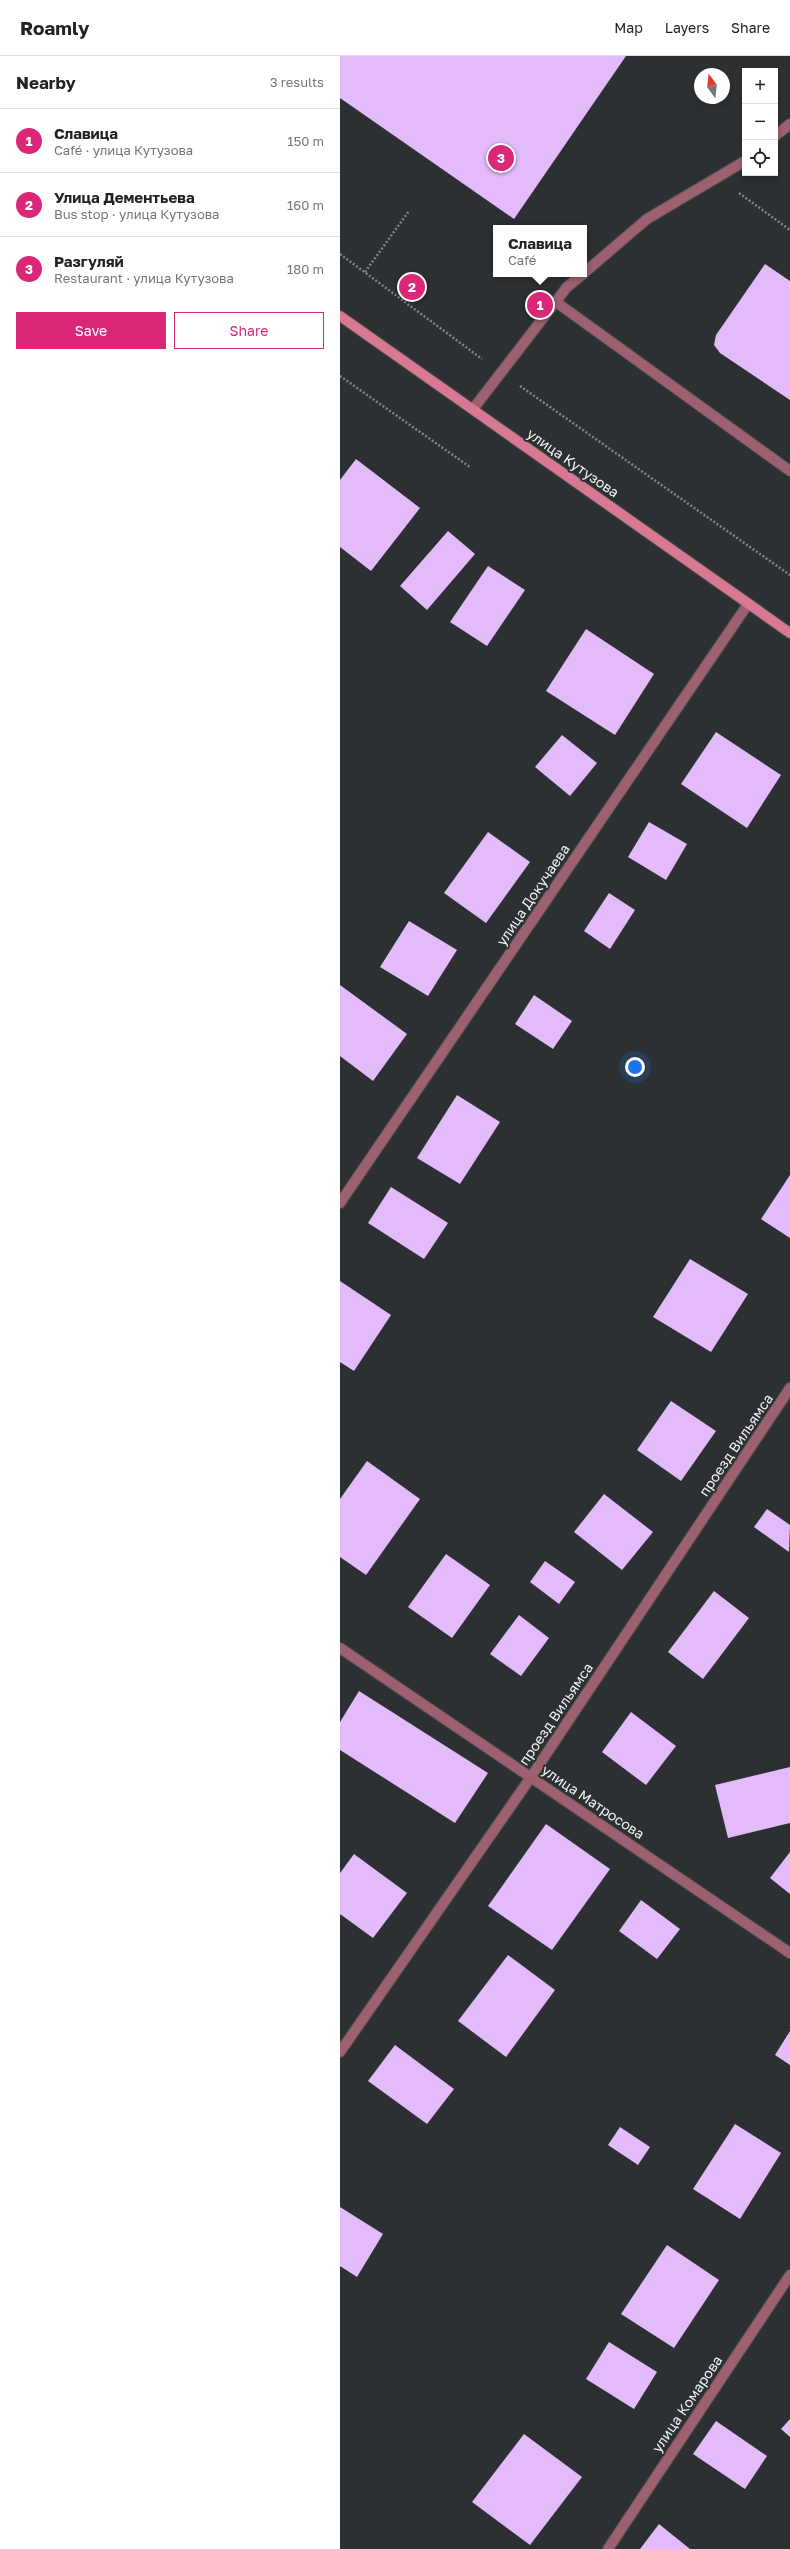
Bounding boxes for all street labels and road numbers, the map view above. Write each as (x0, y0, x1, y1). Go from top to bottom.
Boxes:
street label: улица Кутузова (524, 425, 622, 501)
street label: улица Докучаева (492, 841, 573, 949)
street label: проезд Вильямса (695, 1390, 776, 1499)
street label: проезд Вильямса (515, 1659, 596, 1768)
street label: улица Матросова (539, 1761, 648, 1842)
street label: улица Комарова (648, 2352, 725, 2455)

